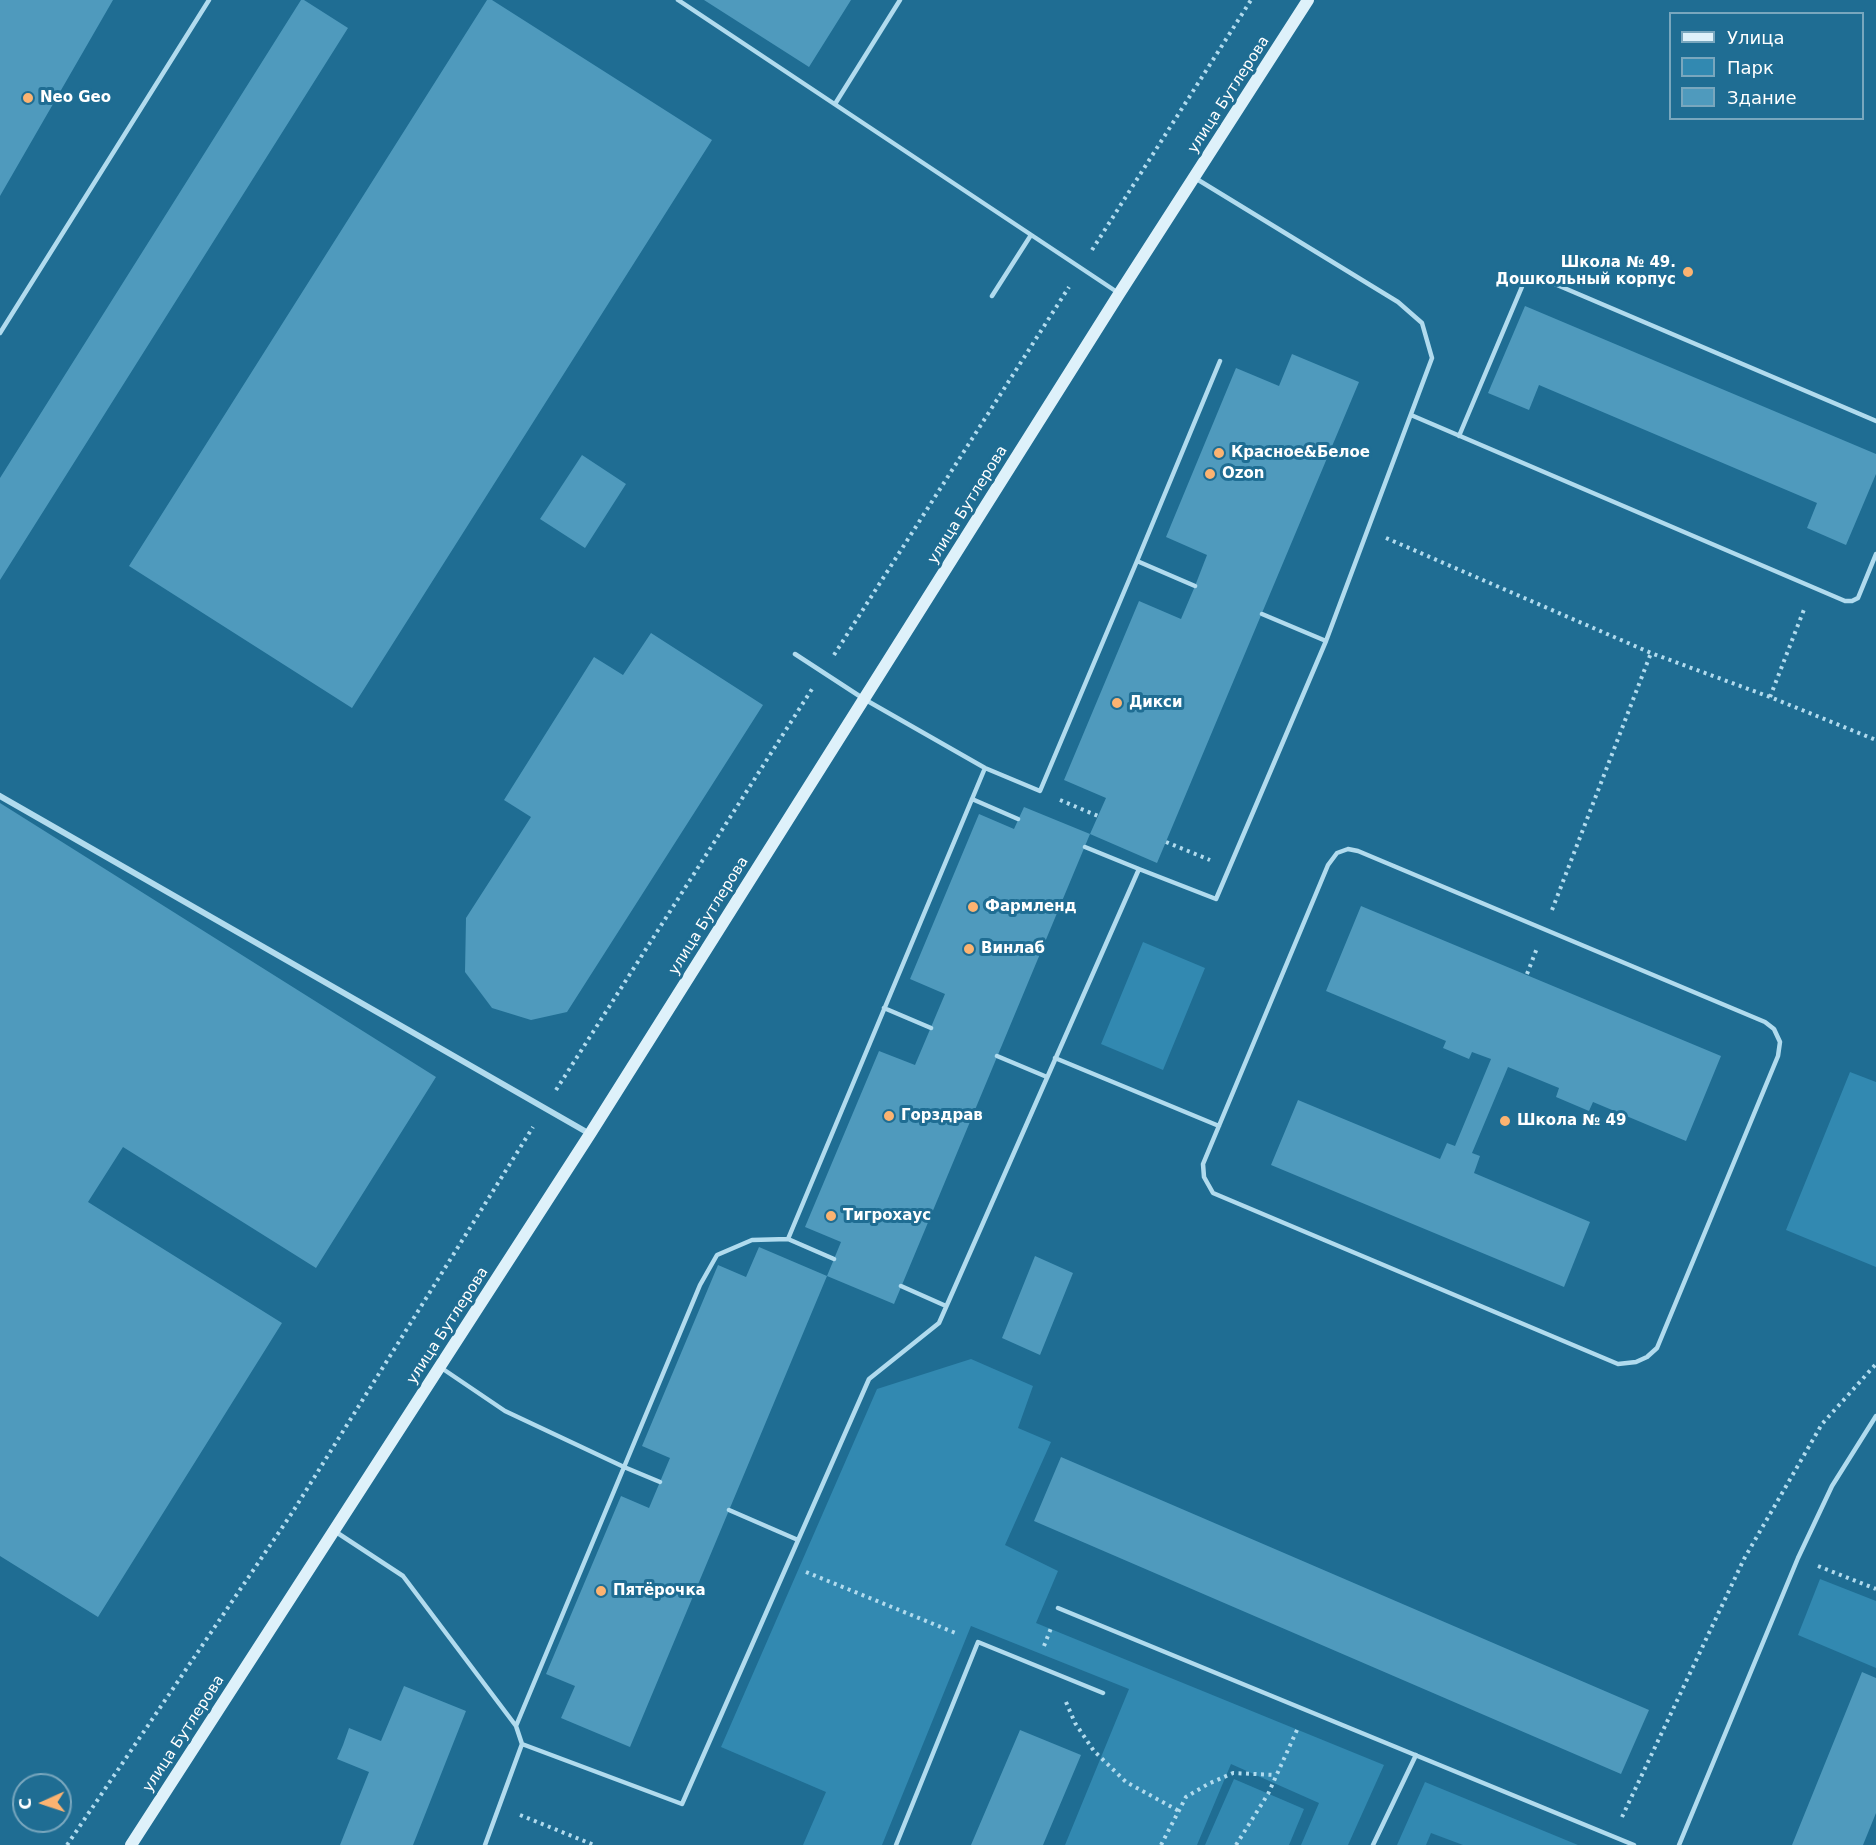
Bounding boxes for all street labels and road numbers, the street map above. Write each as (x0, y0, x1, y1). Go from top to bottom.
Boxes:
street label: улица Бутлерова (1184, 33, 1274, 157)
street label: улица Бутлерова (924, 443, 1012, 567)
street label: улица Бутлерова (665, 854, 753, 978)
street label: улица Бутлерова (403, 1264, 493, 1388)
street label: улица Бутлерова (139, 1672, 229, 1796)

